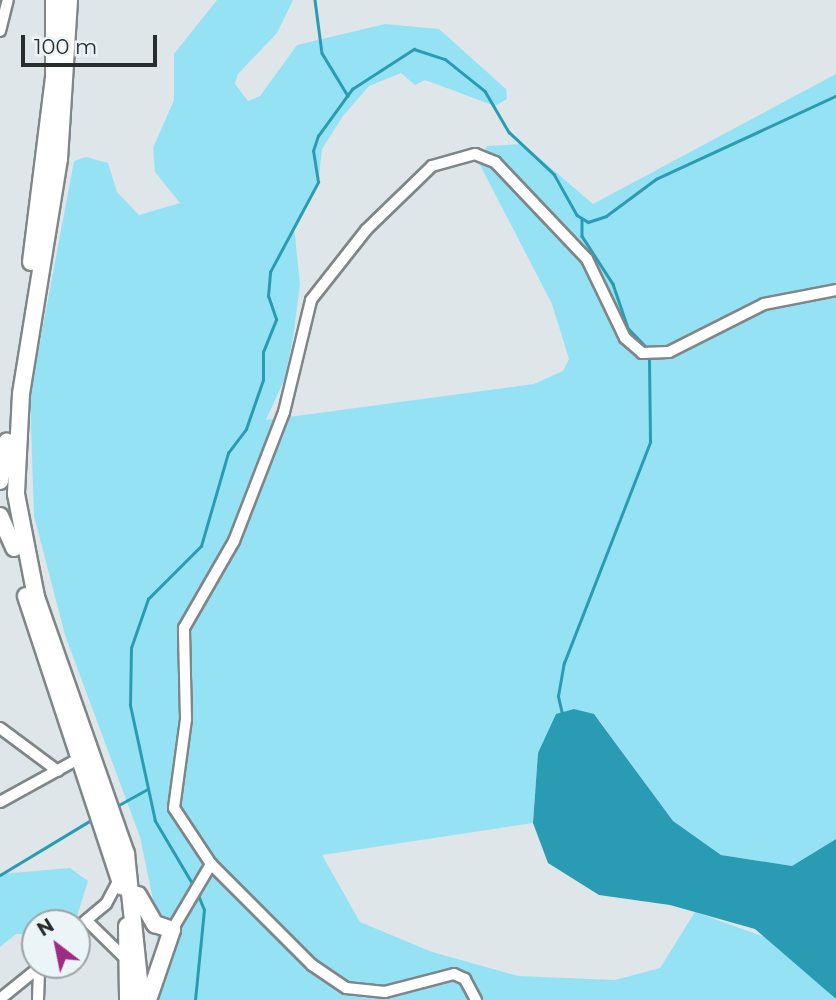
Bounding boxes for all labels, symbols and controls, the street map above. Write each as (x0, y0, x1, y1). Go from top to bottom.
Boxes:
scale bar (24, 21, 161, 65)
text: 100 m (34, 34, 97, 59)
north arrow (21, 909, 91, 979)
text: N (33, 914, 58, 941)

